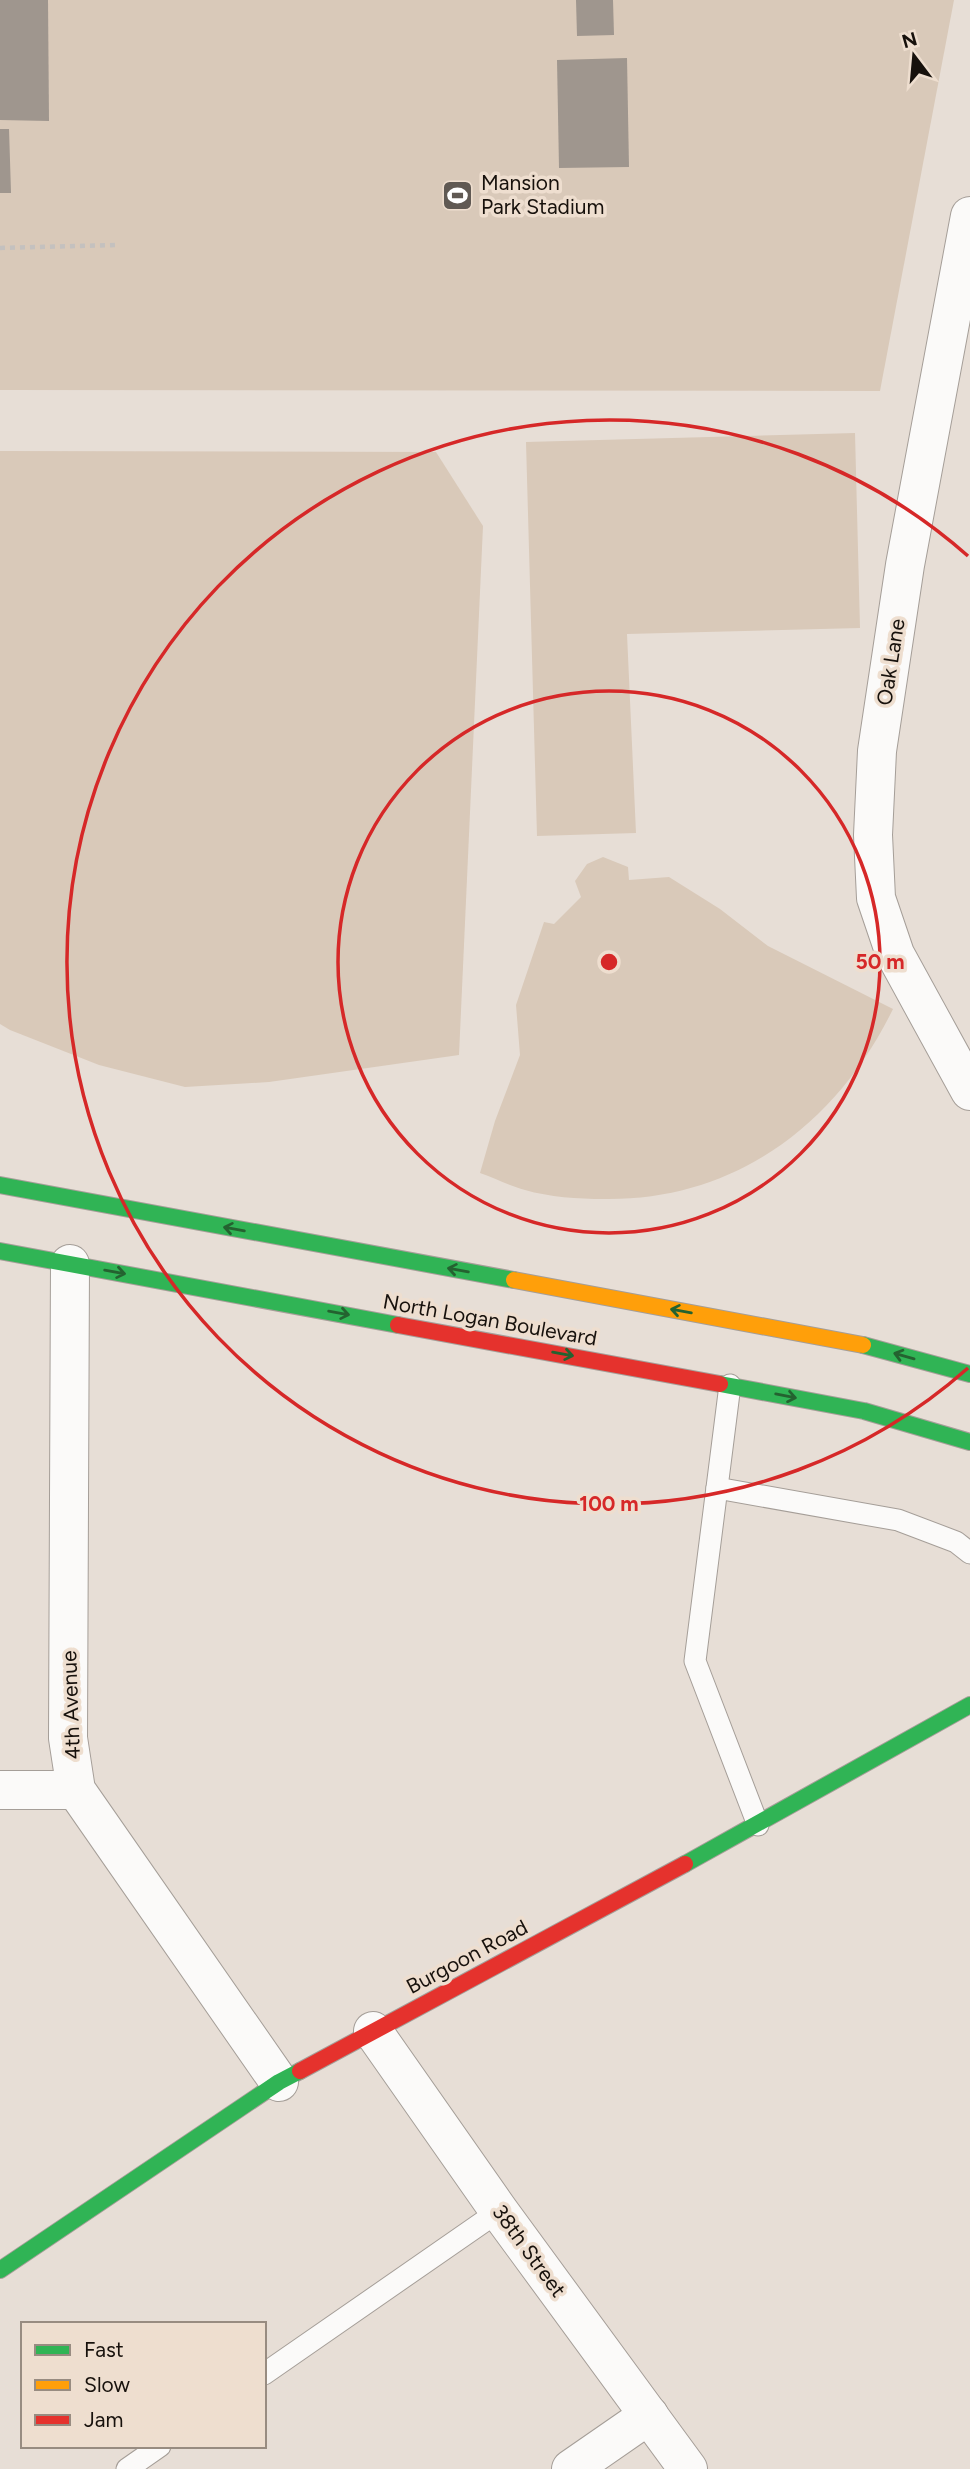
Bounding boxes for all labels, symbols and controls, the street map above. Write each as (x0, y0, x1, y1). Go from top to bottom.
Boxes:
north arrow (879, 21, 949, 91)
text: N (899, 27, 920, 53)
place label: Mansion Park Stadium (481, 170, 604, 219)
sports icon: Mansion Park Stadium (441, 178, 475, 212)
street label: Oak Lane (871, 617, 910, 707)
text: 50 m (855, 949, 905, 974)
centre of rings (597, 950, 621, 974)
one-way arrow (223, 1222, 246, 1235)
one-way arrow (447, 1263, 470, 1276)
one-way arrow (103, 1266, 126, 1280)
street label: North Logan Boulevard (381, 1288, 599, 1351)
one-way arrow (670, 1304, 693, 1317)
one-way arrow (327, 1307, 350, 1321)
one-way arrow (551, 1348, 574, 1362)
one-way arrow (894, 1348, 916, 1361)
one-way arrow (774, 1390, 797, 1403)
text: 100 m (579, 1491, 639, 1516)
street label: 4th Avenue (56, 1650, 85, 1760)
street label: Burgoon Road (402, 1914, 532, 1999)
street label: 38th Street (488, 2200, 571, 2302)
legend (21, 2322, 266, 2448)
text: Fast (84, 2337, 124, 2362)
text: Slow (84, 2372, 130, 2397)
text: Jam (84, 2407, 123, 2432)

